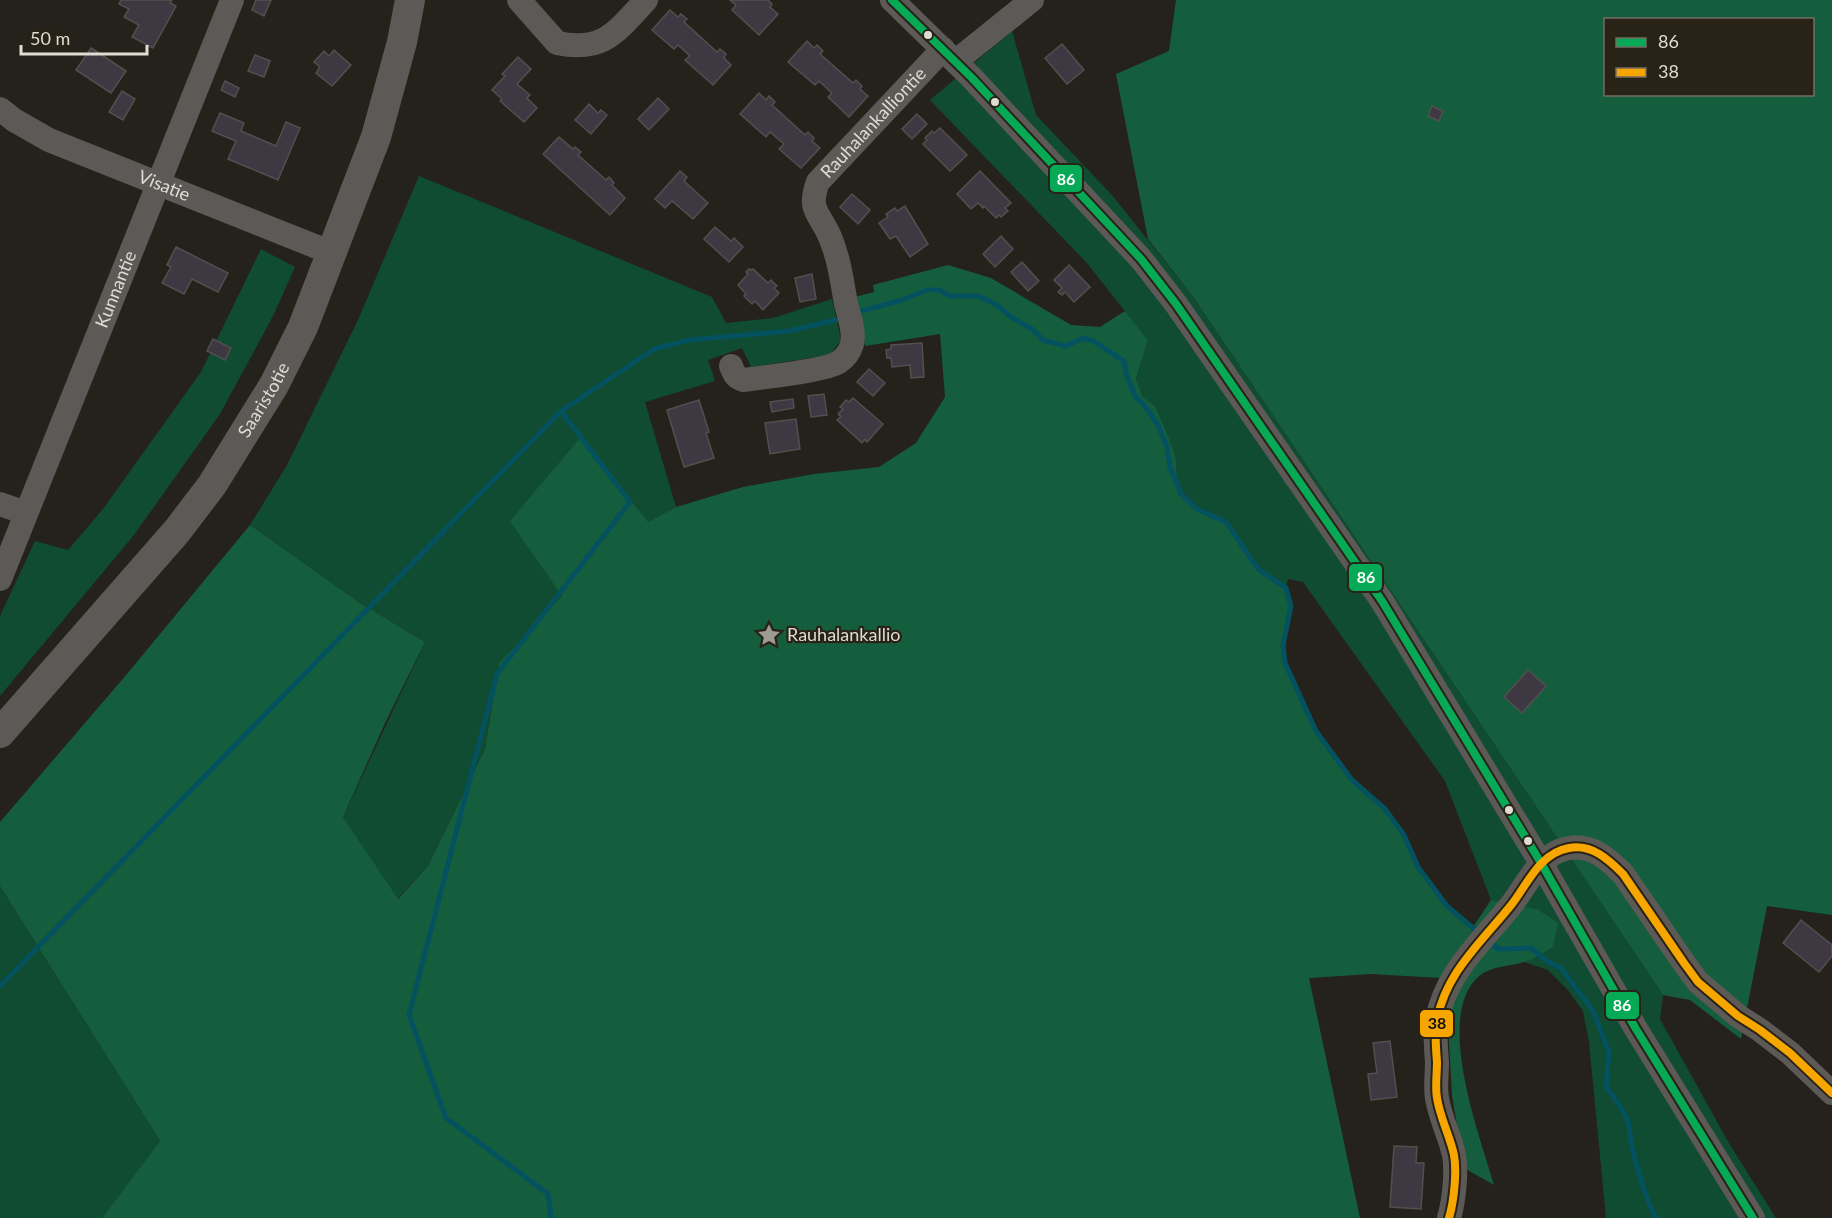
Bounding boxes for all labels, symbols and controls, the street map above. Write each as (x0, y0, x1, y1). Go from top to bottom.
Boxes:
scale bar (21, 18, 147, 56)
legend (1604, 18, 1814, 96)
text: 50 m (30, 27, 70, 49)
unlabelled marker (922, 29, 934, 41)
text: 86 (1658, 30, 1679, 52)
text: 38 (1658, 60, 1679, 82)
street label: Rauhalankalliontie (815, 62, 930, 182)
unlabelled marker (989, 96, 1001, 108)
line badge: 86 (1049, 164, 1083, 193)
street label: Visatie (135, 165, 193, 205)
text: 86 (1057, 169, 1075, 188)
street label: Kunnantie (90, 247, 140, 331)
street label: Saaristotie (232, 359, 294, 441)
line badge: 86 (1348, 563, 1383, 592)
text: 86 (1357, 567, 1375, 586)
place icon: Rauhalankallio (756, 622, 782, 648)
place label: Rauhalankallio (787, 623, 900, 645)
unlabelled marker (1503, 804, 1515, 816)
unlabelled marker (1522, 835, 1534, 847)
line badge: 86 (1605, 991, 1640, 1020)
text: 86 (1613, 995, 1631, 1014)
line badge: 38 (1419, 1009, 1454, 1038)
text: 38 (1428, 1013, 1446, 1032)

